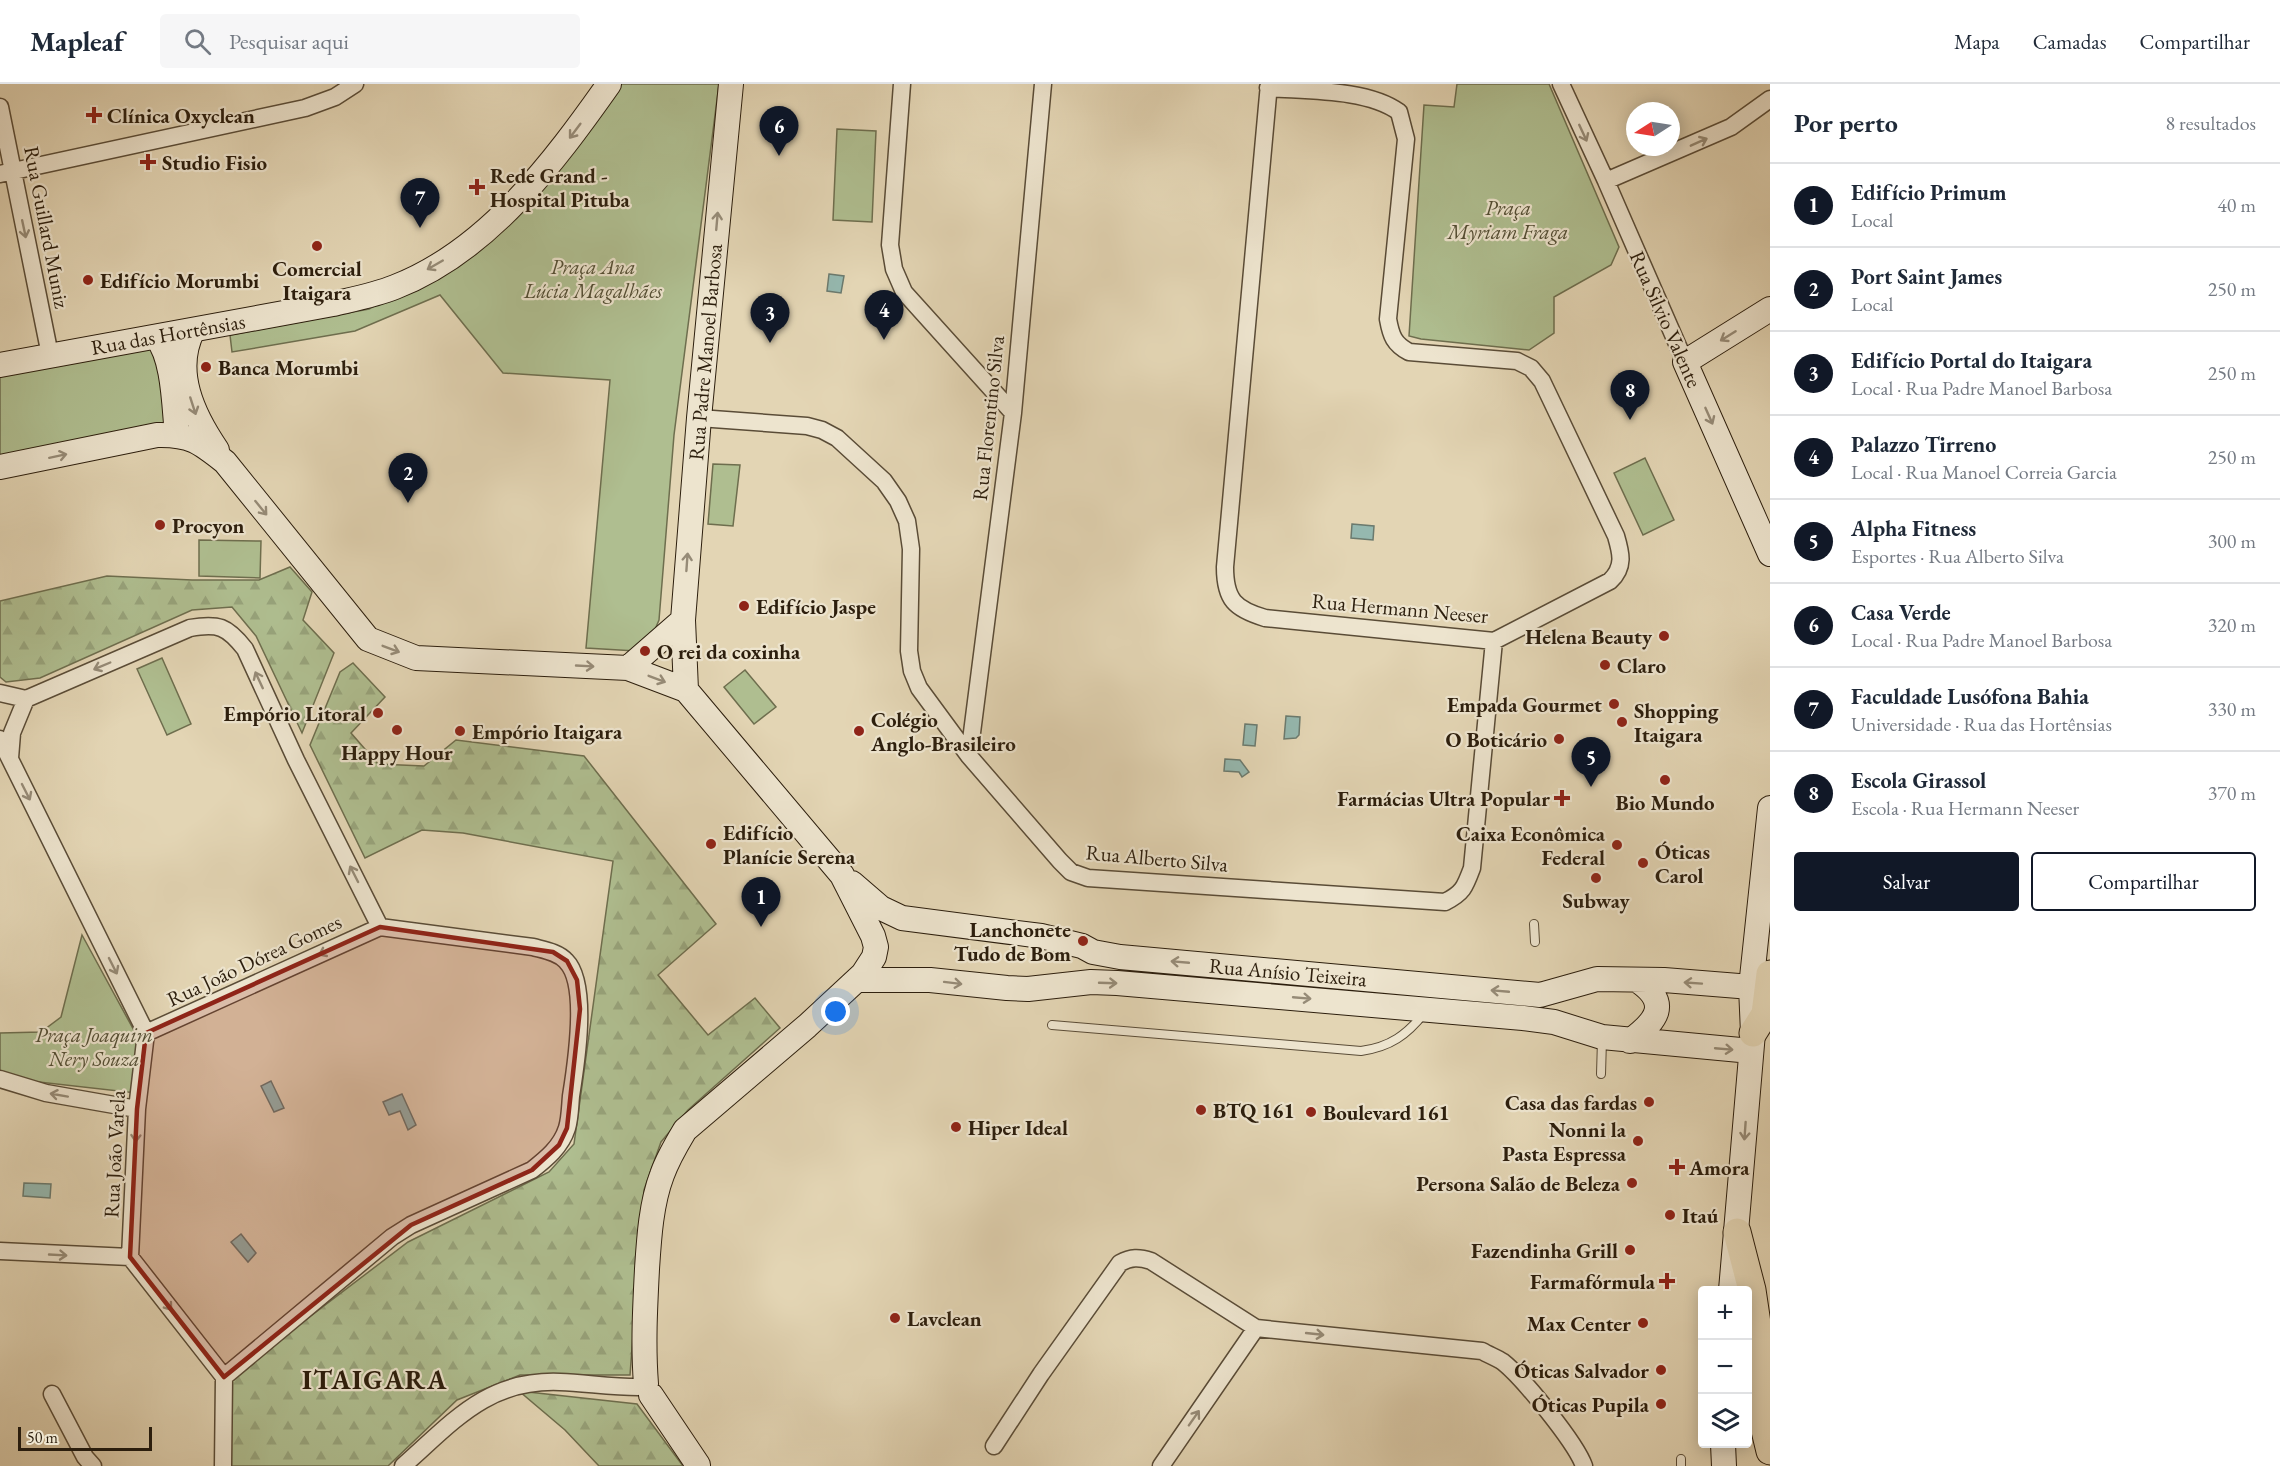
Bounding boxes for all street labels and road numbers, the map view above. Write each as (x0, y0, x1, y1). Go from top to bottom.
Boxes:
street label: Rua Guillard Muniz (18, 144, 76, 310)
street label: Rua Padre Manoel Barbosa (682, 242, 728, 461)
street label: Rua Silvio Valente (1624, 246, 1708, 392)
street label: Rua das Hortênsias (89, 307, 247, 361)
street label: Rua Florentino Silva (966, 334, 1010, 502)
street label: Rua Hermann Neeser (1311, 587, 1489, 629)
street label: Rua Alberto Silva (1085, 838, 1230, 878)
street label: Rua João Dórea Gomes (162, 908, 346, 1012)
street label: Rua Anísio Teixeira (1208, 952, 1369, 992)
street label: Rua João Varela (97, 1089, 131, 1218)

